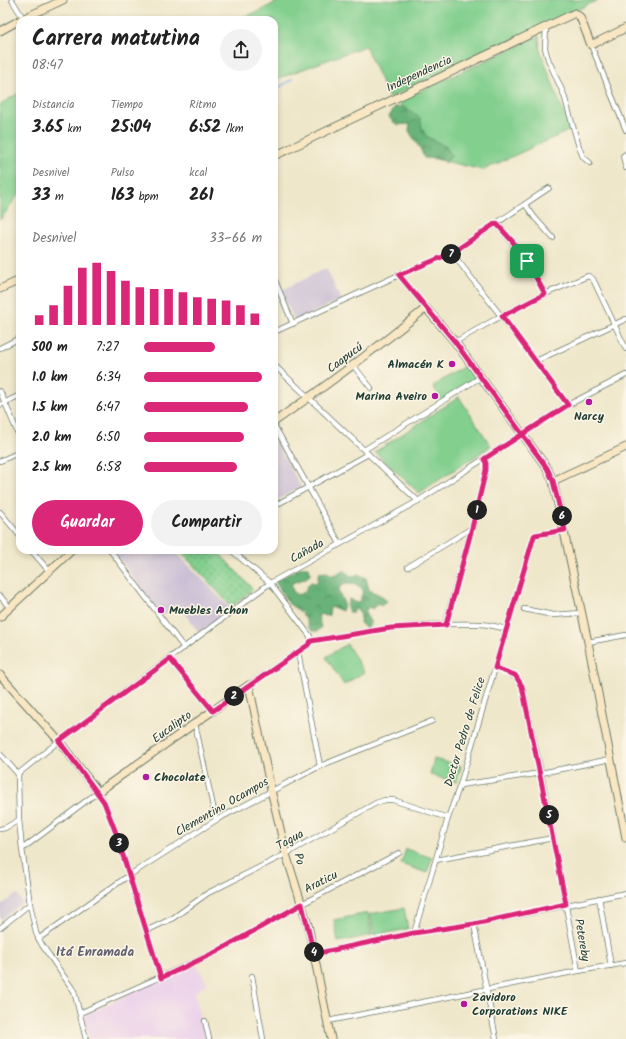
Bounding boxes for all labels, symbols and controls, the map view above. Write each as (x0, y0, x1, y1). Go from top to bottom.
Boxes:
text: Carrera matutina (32, 22, 200, 57)
button: share (220, 29, 262, 71)
street label: Independencia (383, 50, 455, 98)
text: 08:47 (32, 55, 63, 76)
text: Distancia (32, 96, 74, 114)
text: Tiempo (111, 96, 143, 114)
text: Ritmo (189, 96, 216, 114)
text: 3.65 (32, 114, 63, 141)
text: 25:04 (111, 114, 151, 141)
text: 6:52 (189, 114, 221, 141)
text: km (63, 120, 81, 138)
text: /km (221, 120, 243, 138)
text: Desnivel (32, 164, 70, 182)
text: Pulso (111, 164, 134, 182)
text: kcal (189, 164, 207, 182)
text: 33 (32, 182, 51, 209)
text: 163 (111, 182, 134, 209)
text: 261 (189, 182, 214, 209)
text: m (51, 188, 64, 206)
text: bpm (134, 188, 159, 206)
text: Desnivel (32, 228, 76, 249)
text: 33–66 m (209, 228, 262, 249)
pin: 7 (441, 244, 461, 264)
pin (510, 244, 544, 278)
text: 7 (448, 245, 454, 263)
icon: arrive (516, 250, 538, 272)
text: 500 m (32, 337, 68, 358)
text: 7:27 (96, 337, 119, 358)
street label: Caapucú (323, 338, 367, 378)
place label: Almacén K (387, 355, 444, 374)
marker: Almacén K (447, 359, 457, 369)
text: 1.0 km (32, 367, 68, 388)
text: 6:34 (96, 367, 121, 388)
place label: Marina Aveiro (356, 387, 428, 406)
marker: Marina Aveiro (430, 391, 440, 401)
text: 1.5 km (32, 397, 68, 418)
text: 6:47 (96, 397, 120, 418)
marker: Narcy (584, 397, 594, 407)
place label: Narcy (574, 407, 605, 426)
text: 2.0 km (32, 427, 71, 448)
text: 6:50 (96, 427, 120, 448)
text: 2.5 km (32, 457, 71, 478)
text: 6:58 (96, 457, 121, 478)
button: Guardar (32, 500, 143, 546)
button: Compartir (151, 500, 262, 546)
pin: 1 (467, 500, 487, 520)
text: 1 (475, 501, 479, 519)
pin: 6 (552, 506, 572, 526)
text: 6 (559, 507, 565, 525)
street label: Cañada (286, 534, 328, 568)
place label: Muebles Achon (169, 601, 248, 620)
marker: Muebles Achon (156, 605, 166, 615)
street label: Doctor Pedro de Felice (439, 674, 491, 789)
pin: 2 (224, 686, 244, 706)
text: 2 (231, 687, 237, 705)
street label: Eucalipto (148, 706, 196, 748)
place label: Chocolate (154, 768, 206, 787)
marker: Chocolate (141, 772, 151, 782)
street label: Clementino Ocampos (172, 772, 272, 842)
pin: 5 (539, 805, 559, 825)
text: 5 (546, 806, 552, 824)
street label: Tagua (273, 824, 308, 855)
pin: 3 (109, 833, 129, 853)
text: 3 (116, 834, 122, 852)
street label: Po (288, 851, 310, 867)
street label: Araticu (301, 865, 341, 899)
street label: Petereby (569, 917, 595, 963)
district label: Itá Enramada (56, 942, 134, 963)
pin: 4 (304, 942, 324, 962)
text: 4 (311, 943, 317, 961)
place label: Zavidoro Corporations NIKE (472, 988, 569, 1021)
marker: Zavidoro Corporations NIKE (459, 999, 469, 1009)

